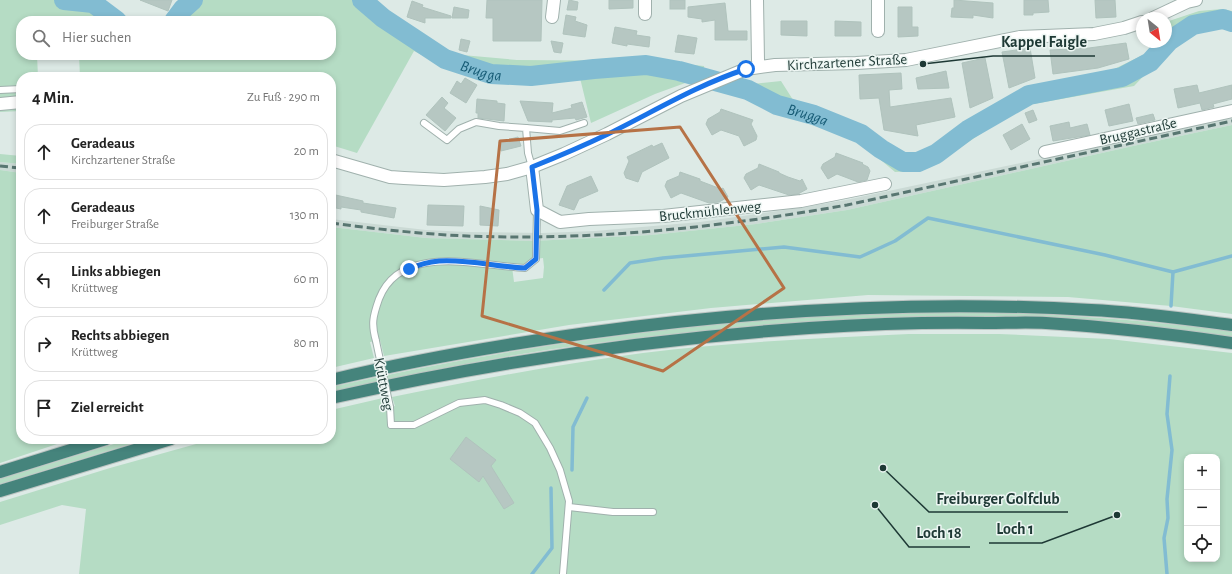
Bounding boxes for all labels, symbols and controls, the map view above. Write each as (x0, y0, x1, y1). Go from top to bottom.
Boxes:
north arrow (1136, 12, 1172, 48)
search box (16, 16, 336, 60)
icon: search (30, 27, 52, 49)
callout: Kappel Faigle (993, 28, 1095, 56)
text: Hier suchen (62, 30, 132, 45)
text: Kappel Faigle (1001, 34, 1087, 50)
street label: Kirchzartener Straße (787, 52, 908, 73)
water label: Brugga (458, 58, 502, 84)
route start (737, 60, 755, 78)
text: 4 Min. (32, 89, 74, 106)
text: Zu Fuß · 290 m (247, 91, 320, 104)
water label: Brugga (786, 101, 830, 129)
street label: Bruggastraße (1098, 115, 1178, 148)
text: Geradeaus (71, 136, 135, 151)
icon: ahead (33, 141, 55, 163)
text: 20 m (294, 145, 319, 158)
text: Kirchzartener Straße (71, 154, 175, 167)
street label: Bruckmühlenweg (658, 199, 762, 224)
text: Geradeaus (71, 200, 135, 215)
icon: ahead (33, 205, 55, 227)
text: 130 m (290, 209, 319, 222)
text: Freiburger Straße (71, 218, 159, 231)
route end (400, 260, 418, 278)
text: Links abbiegen (71, 264, 161, 279)
icon: left (33, 269, 55, 291)
text: 60 m (293, 273, 319, 286)
text: Krüttweg (71, 282, 118, 295)
text: Rechts abbiegen (71, 328, 169, 343)
icon: right (33, 333, 55, 355)
text: 80 m (293, 337, 319, 350)
text: Krüttweg (71, 346, 118, 359)
street label: Krüttweg (371, 356, 396, 413)
icon: arrive (33, 397, 55, 419)
text: Ziel erreicht (71, 400, 144, 415)
map controls (1184, 454, 1220, 562)
button: + (1184, 454, 1220, 490)
callout: Freiburger Golfclub (929, 484, 1068, 512)
button: − (1184, 490, 1220, 526)
text: Freiburger Golfclub (936, 491, 1060, 507)
callout: Loch 1 (989, 515, 1042, 543)
callout: Loch 18 (909, 519, 970, 547)
text: Loch 1 (996, 521, 1034, 537)
text: Loch 18 (916, 525, 962, 541)
button: locate (1184, 526, 1220, 562)

